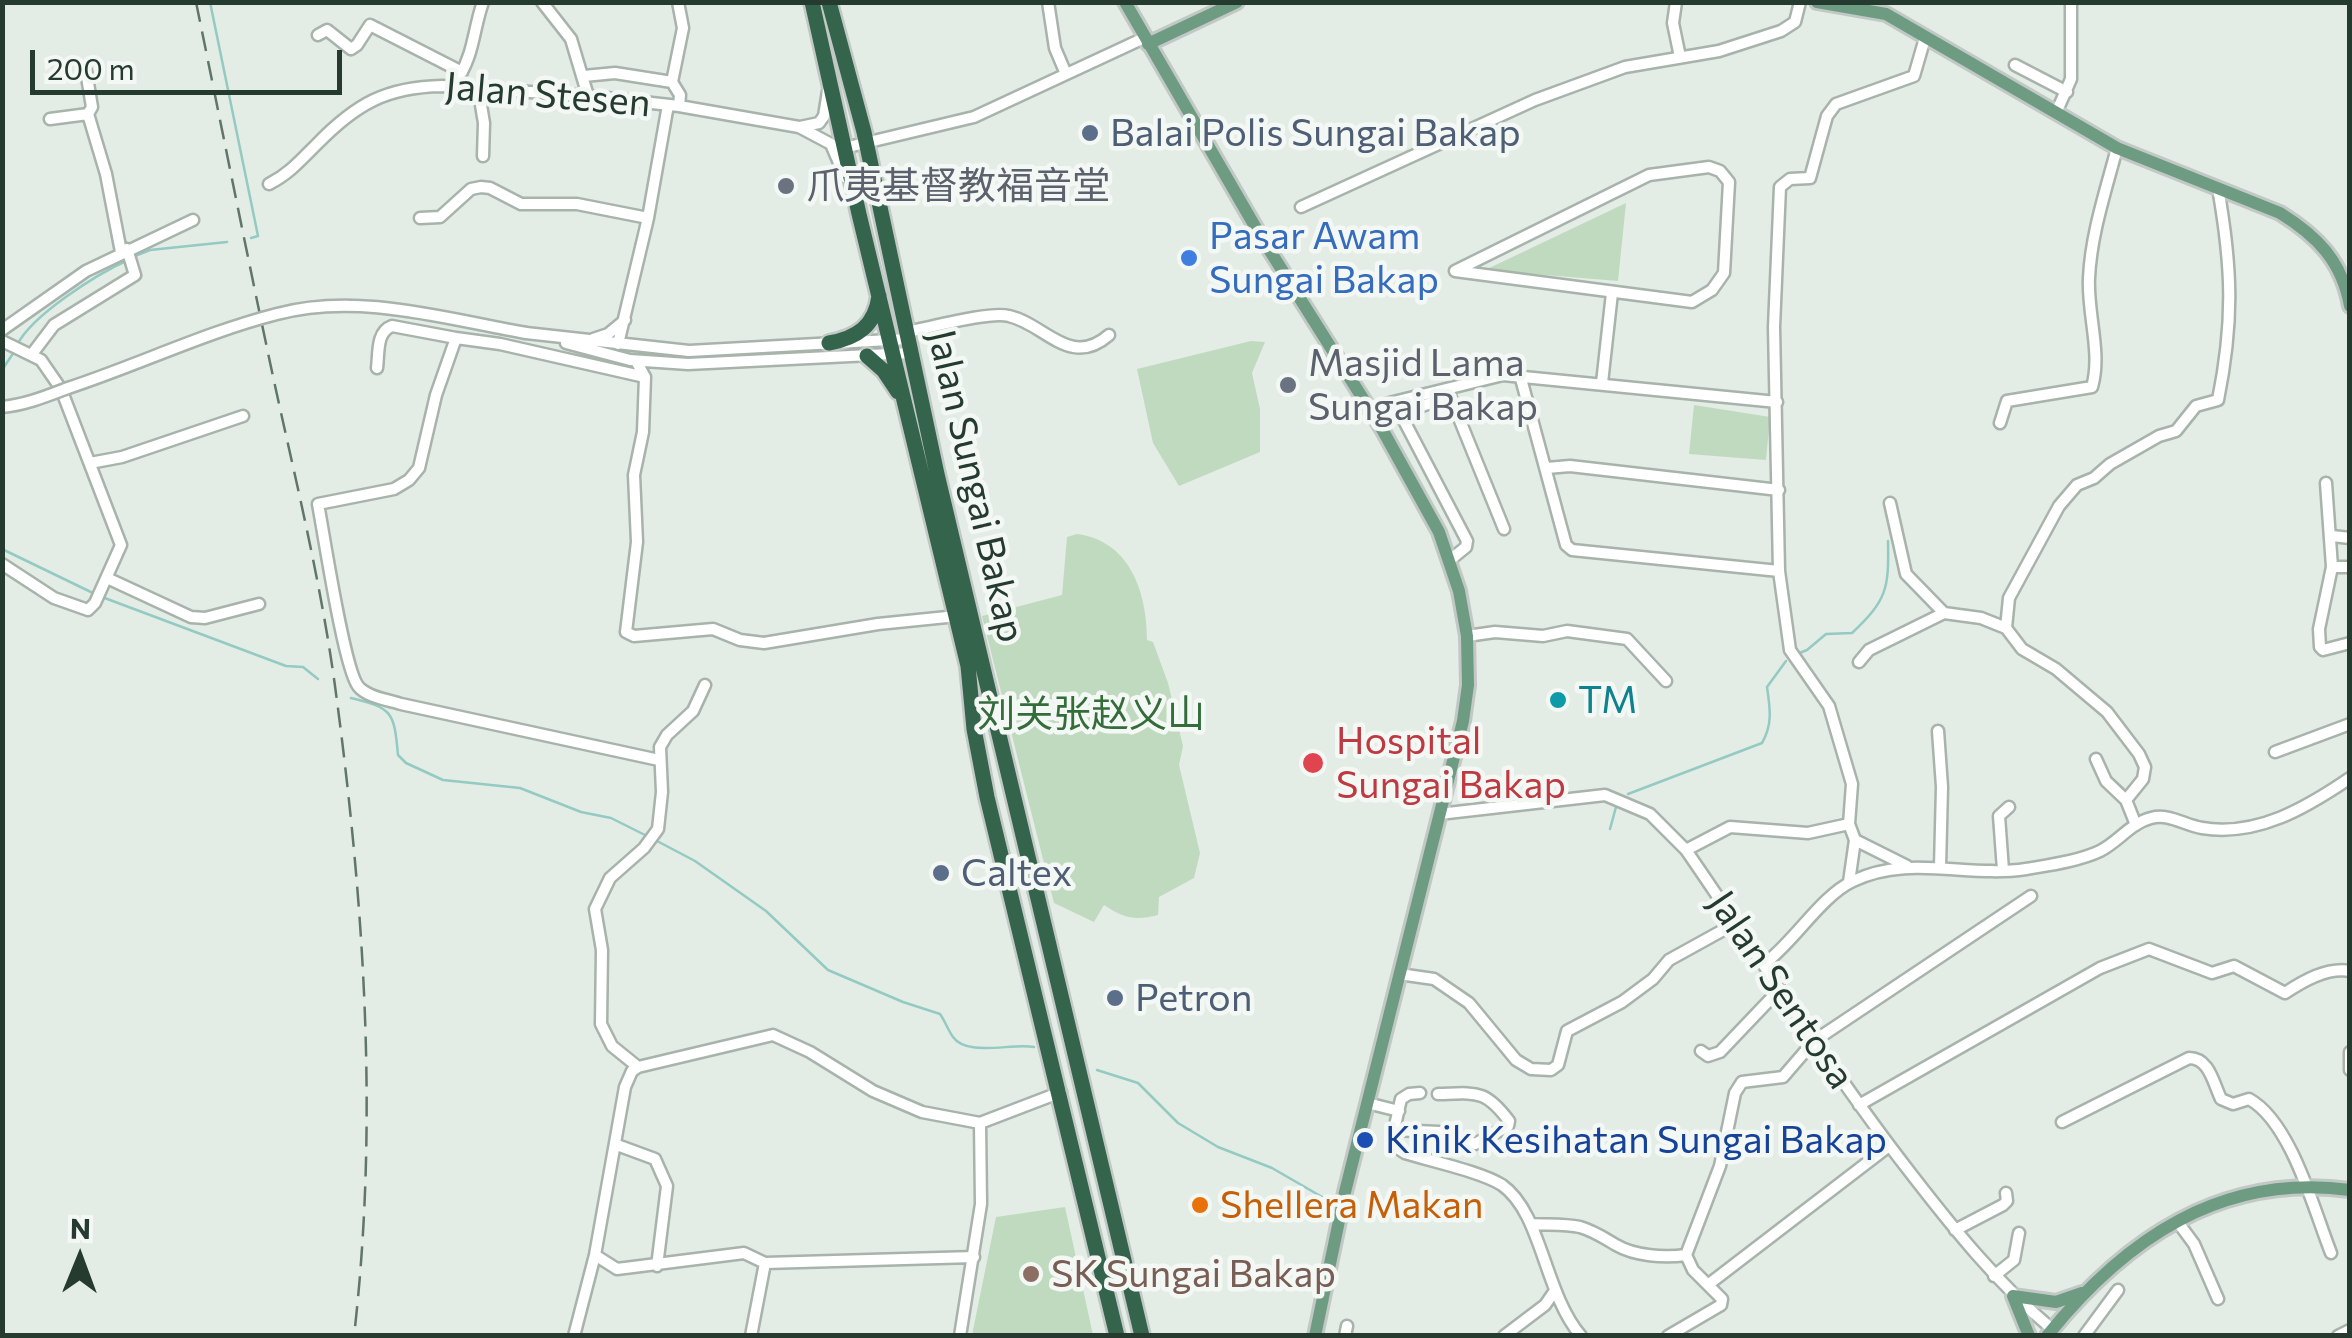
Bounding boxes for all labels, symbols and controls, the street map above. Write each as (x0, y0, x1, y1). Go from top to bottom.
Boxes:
scale bar (35, 30, 348, 92)
text: 200 m (47, 49, 135, 86)
street label: Jalan Stesen (443, 63, 653, 127)
place label: Balai Polis Sungai Bakap (1110, 110, 1521, 156)
marker: Balai Polis Sungai Bakap (1079, 122, 1101, 144)
place label: 爪夷基督教福音堂 (806, 163, 1110, 209)
marker: 爪夷基督教福音堂 (775, 175, 797, 197)
place label: Pasar Awam Sungai Bakap (1209, 213, 1439, 302)
marker: Pasar Awam Sungai Bakap (1178, 247, 1200, 269)
street label: Jalan Sungai Bakap (918, 325, 1034, 647)
place label: Masjid Lama Sungai Bakap (1308, 340, 1538, 429)
marker: Masjid Lama Sungai Bakap (1277, 374, 1299, 396)
place label: TM (1578, 677, 1637, 723)
marker: TM (1547, 689, 1569, 711)
park label: 刘关张赵义山 (977, 691, 1205, 737)
place label: Hospital Sungai Bakap (1336, 718, 1566, 808)
marker: Hospital Sungai Bakap (1300, 750, 1326, 776)
place label: Caltex (961, 850, 1072, 896)
marker: Caltex (930, 862, 952, 884)
street label: Jalan Sentosa (1698, 883, 1864, 1097)
place label: Petron (1135, 975, 1253, 1021)
marker: Petron (1104, 987, 1126, 1009)
place label: Kinik Kesihatan Sungai Bakap (1385, 1117, 1887, 1163)
marker: Kinik Kesihatan Sungai Bakap (1354, 1129, 1376, 1151)
place label: Shellera Makan (1220, 1182, 1484, 1228)
marker: Shellera Makan (1189, 1194, 1211, 1216)
north arrow (30, 1208, 130, 1308)
text: N (70, 1211, 91, 1245)
place label: SK Sungai Bakap (1051, 1251, 1336, 1297)
marker: SK Sungai Bakap (1020, 1263, 1042, 1285)

